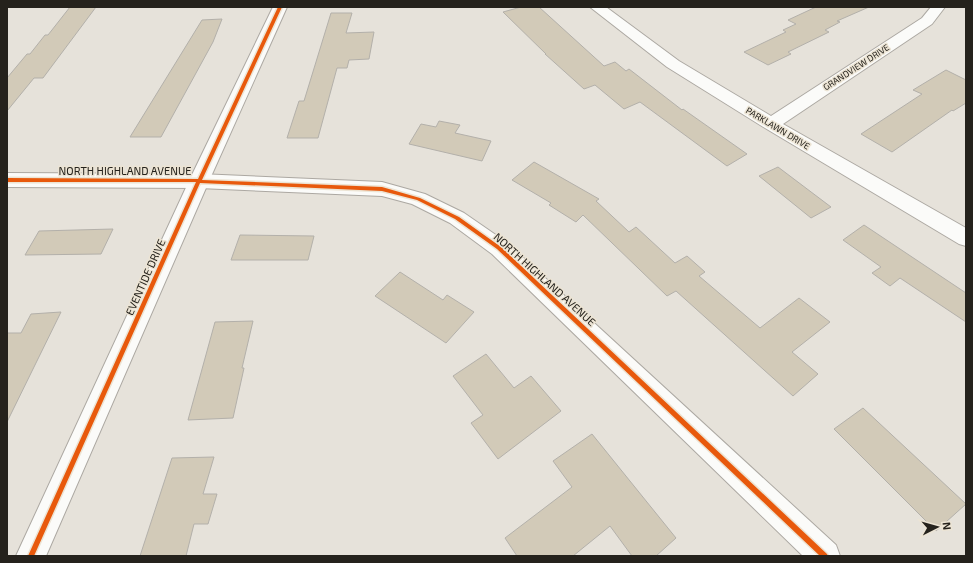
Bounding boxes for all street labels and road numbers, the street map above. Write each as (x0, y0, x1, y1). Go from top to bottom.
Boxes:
street label: GRANDVIEW DRIVE (821, 41, 891, 93)
street label: PARKLAWN DRIVE (744, 105, 812, 151)
street label: NORTH HIGHLAND AVENUE (59, 164, 191, 177)
street label: NORTH HIGHLAND AVENUE (491, 230, 599, 328)
street label: EVENTIDE DRIVE (122, 237, 168, 317)

